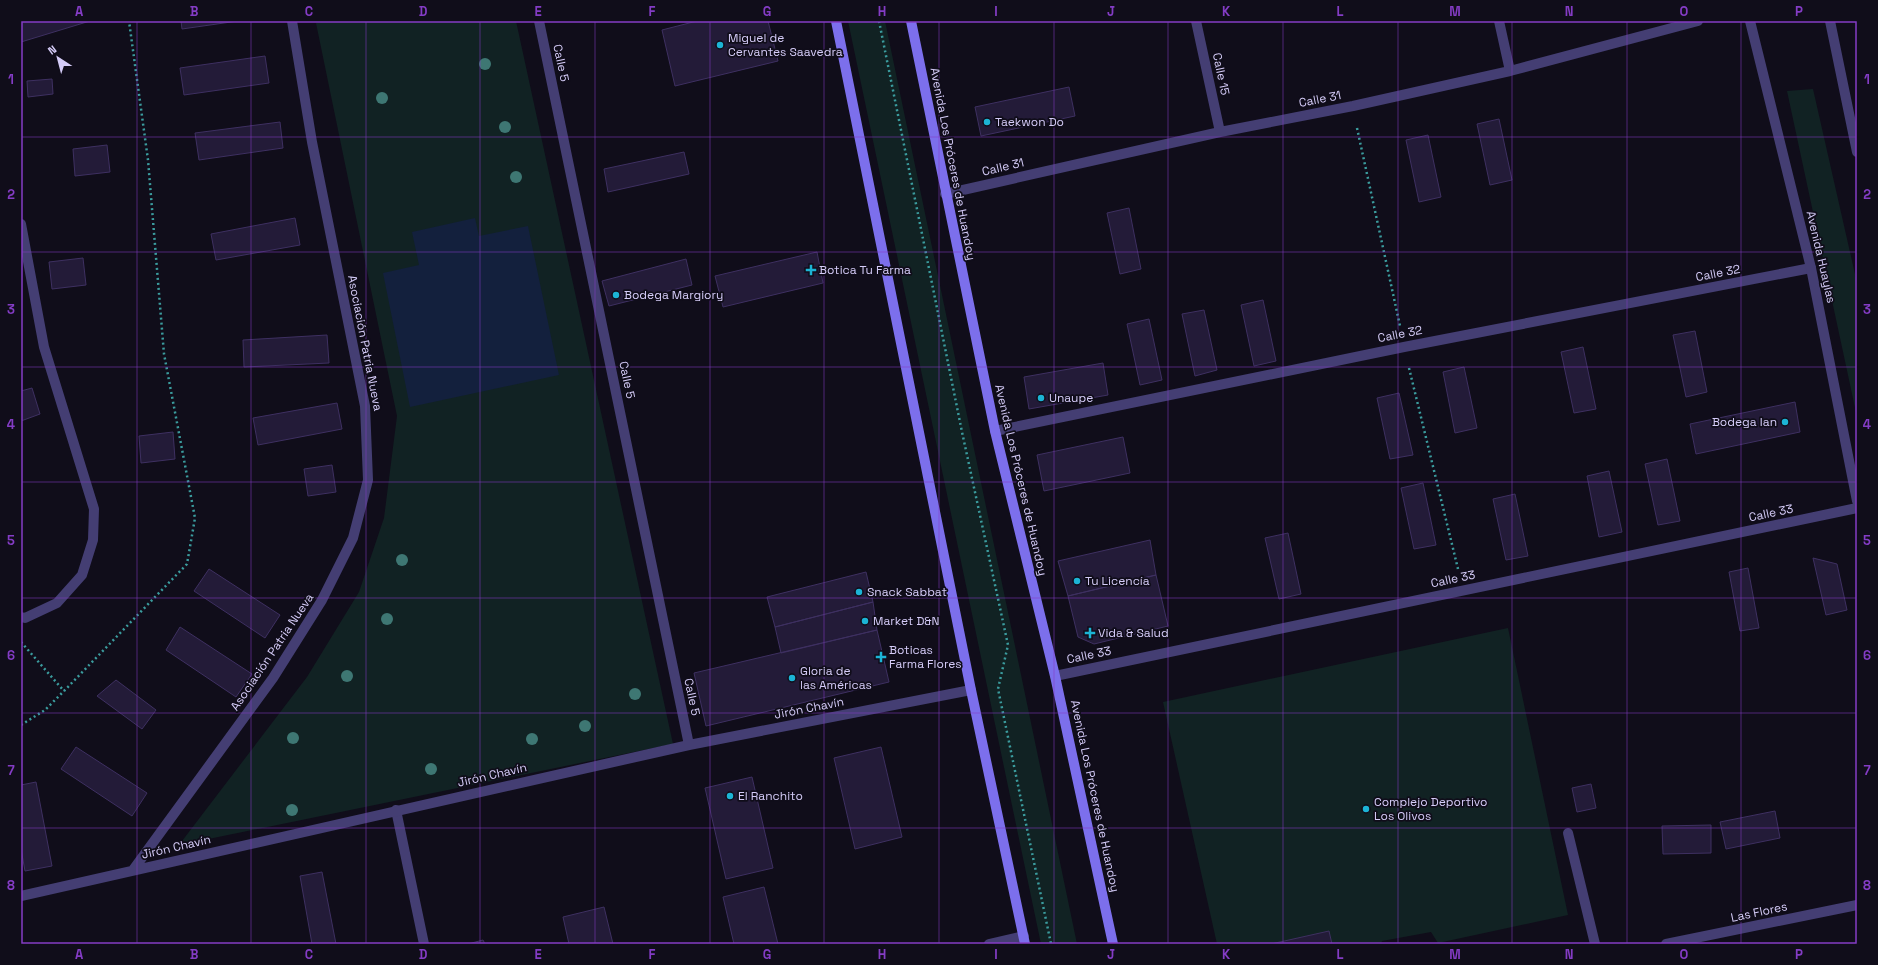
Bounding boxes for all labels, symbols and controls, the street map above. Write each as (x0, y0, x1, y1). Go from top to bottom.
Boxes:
text: A (75, 3, 84, 20)
text: B (190, 3, 199, 20)
text: C (305, 3, 313, 20)
text: D (419, 3, 428, 20)
text: E (534, 3, 542, 20)
text: F (649, 3, 656, 20)
text: G (763, 3, 771, 20)
text: H (878, 3, 886, 20)
text: I (994, 3, 998, 20)
text: J (1107, 3, 1115, 20)
text: K (1222, 3, 1231, 20)
text: L (1336, 3, 1344, 20)
text: M (1449, 3, 1461, 20)
text: N (1565, 3, 1573, 20)
text: O (1680, 3, 1689, 20)
text: P (1795, 3, 1803, 20)
place label: Miguel de Cervantes Saavedra (728, 30, 843, 60)
north arrow (38, 38, 78, 78)
marker: Miguel de Cervantes Saavedra (715, 40, 725, 50)
text: N (45, 42, 59, 58)
street label: Calle 5 (549, 43, 573, 83)
street label: Calle 15 (1209, 51, 1233, 97)
street label: Avenida Los Próceres de Huandoy (926, 66, 980, 262)
text: 1 (8, 71, 14, 88)
text: 1 (1864, 71, 1870, 88)
street label: Calle 31 (1297, 87, 1343, 111)
place label: Taekwon Do (995, 114, 1064, 130)
marker: Taekwon Do (982, 117, 992, 127)
street label: Calle 31 (980, 154, 1026, 180)
text: 2 (7, 186, 15, 203)
text: 2 (1863, 186, 1871, 203)
street label: Avenida Huaylas (1803, 209, 1839, 305)
street label: Calle 32 (1694, 261, 1742, 285)
place label: Botica Tu Farma (819, 262, 911, 278)
marker: Botica Tu Farma (806, 265, 816, 275)
street label: Asociación Patria Nueva (344, 274, 386, 412)
place label: Bodega Margiory (624, 287, 723, 303)
marker: Bodega Margiory (611, 290, 621, 300)
text: 3 (7, 301, 15, 318)
text: 3 (1863, 301, 1871, 318)
street label: Calle 32 (1376, 322, 1424, 346)
street label: Calle 5 (615, 360, 639, 400)
street label: Avenida Los Próceres de Huandoy (991, 383, 1051, 577)
place label: Unaupe (1049, 390, 1093, 406)
marker: Unaupe (1036, 393, 1046, 403)
place label: Bodega Ian (1712, 414, 1777, 430)
text: 4 (7, 416, 15, 433)
text: 4 (1863, 416, 1871, 433)
marker: Bodega Ian (1780, 417, 1790, 427)
street label: Calle 33 (1747, 500, 1795, 526)
text: 5 (7, 532, 15, 549)
text: 5 (1863, 532, 1871, 549)
street label: Calle 33 (1429, 566, 1477, 592)
place label: Tu Licencía (1085, 573, 1150, 589)
marker: Tu Licencía (1072, 576, 1082, 586)
place label: Snack Sabbat (867, 584, 947, 600)
marker: Snack Sabbat (854, 587, 864, 597)
street label: Asociación Patria Nueva (227, 590, 317, 714)
place label: Market D&N (873, 613, 940, 629)
marker: Market D&N (860, 616, 870, 626)
place label: Vida & Salud (1098, 625, 1169, 641)
marker: Vida & Salud (1085, 628, 1095, 638)
place label: Boticas Farma Flores (889, 642, 962, 672)
street label: Calle 33 (1065, 642, 1113, 668)
text: 6 (7, 647, 15, 664)
text: 6 (1863, 647, 1871, 664)
marker: Boticas Farma Flores (876, 652, 886, 662)
place label: Gloria de las Américas (800, 663, 872, 693)
marker: Gloria de las Américas (787, 673, 797, 683)
street label: Calle 5 (680, 677, 704, 717)
street label: Jirón Chavín (773, 693, 845, 723)
street label: Avenida Los Próceres de Huandoy (1067, 699, 1123, 893)
street label: Jirón Chavín (456, 759, 528, 791)
text: 7 (7, 762, 15, 779)
text: 7 (1863, 762, 1871, 779)
place label: El Ranchito (738, 788, 803, 804)
marker: El Ranchito (725, 791, 735, 801)
place label: Complejo Deportivo Los Olivos (1374, 794, 1488, 824)
marker: Complejo Deportivo Los Olivos (1361, 804, 1371, 814)
street label: Jirón Chavín (140, 831, 212, 863)
text: 8 (7, 877, 15, 894)
text: 8 (1863, 877, 1871, 894)
street label: Las Flores (1729, 898, 1789, 926)
text: A (75, 946, 84, 963)
text: B (190, 946, 199, 963)
text: C (305, 946, 313, 963)
text: D (419, 946, 428, 963)
text: E (534, 946, 542, 963)
text: F (649, 946, 656, 963)
text: G (763, 946, 771, 963)
text: H (878, 946, 886, 963)
text: I (994, 946, 998, 963)
text: J (1107, 946, 1115, 963)
text: K (1222, 946, 1231, 963)
text: L (1336, 946, 1344, 963)
text: M (1449, 946, 1461, 963)
text: N (1565, 946, 1573, 963)
text: O (1680, 946, 1689, 963)
text: P (1795, 946, 1803, 963)

